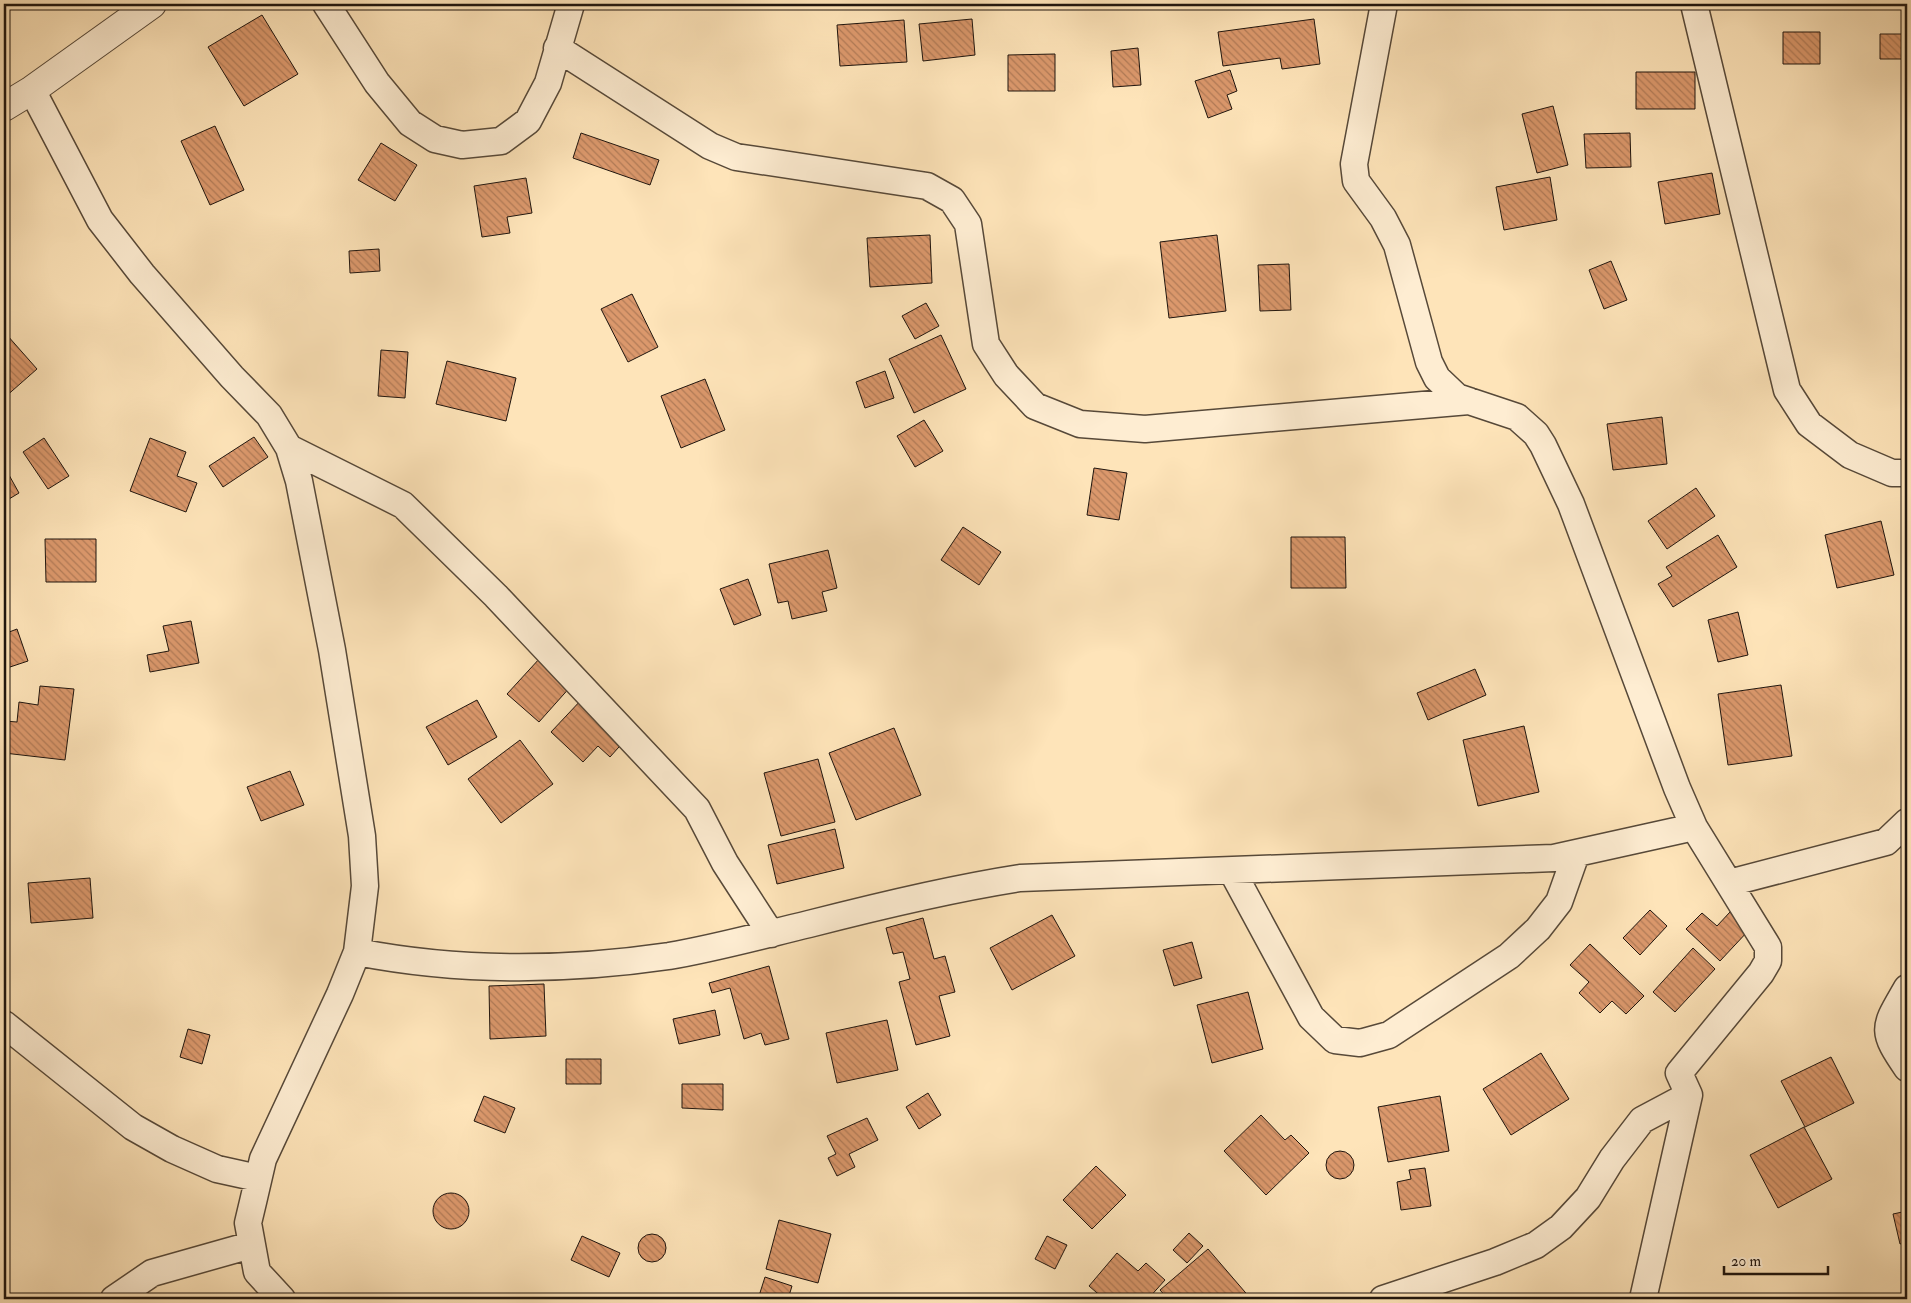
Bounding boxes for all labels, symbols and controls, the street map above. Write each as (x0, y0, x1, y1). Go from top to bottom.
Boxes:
scale bar (1724, 1243, 1827, 1275)
text: 20 m (1731, 1252, 1761, 1271)

